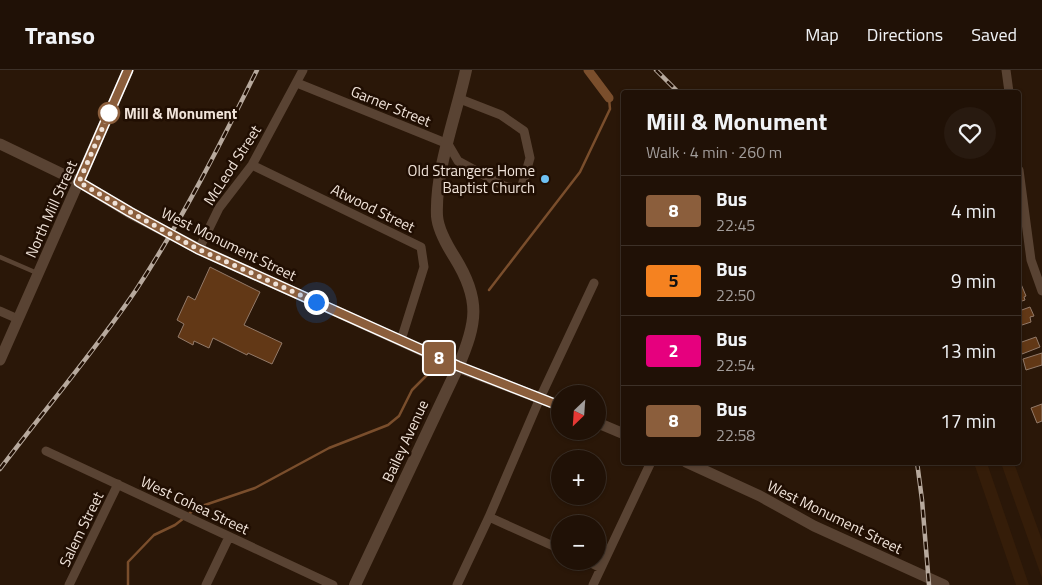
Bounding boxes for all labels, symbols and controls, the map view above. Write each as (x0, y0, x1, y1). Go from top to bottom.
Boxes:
text: Transo (25, 17, 95, 53)
text: Map (805, 21, 839, 48)
text: Directions (867, 21, 943, 48)
text: Saved (971, 21, 1017, 48)
street label: Garner Street (347, 79, 435, 133)
marker: Mill & Monument (98, 102, 120, 124)
place label: Mill & Monument (124, 102, 238, 125)
text: Mill & Monument (646, 103, 827, 139)
button: heart (944, 107, 996, 159)
street label: McLeod Street (197, 120, 267, 210)
text: Walk · 4 min · 260 m (646, 140, 782, 164)
street label: North Mill Street (19, 156, 83, 261)
place label: Old Strangers Home Baptist Church (408, 159, 535, 199)
marker: Old Strangers Home Baptist Church (539, 173, 551, 185)
street label: Atwood Street (327, 178, 420, 239)
text: Bus (716, 184, 747, 213)
text: 4 min (951, 196, 996, 225)
text: 8 (668, 197, 679, 224)
street label: West Monument Street (157, 201, 301, 287)
text: 22:45 (716, 213, 755, 237)
text: Bus (716, 254, 747, 283)
text: 9 min (951, 266, 996, 295)
text: 5 (668, 267, 679, 294)
text: 22:50 (716, 283, 755, 307)
your location (304, 290, 329, 315)
text: Bus (716, 324, 747, 353)
text: 13 min (940, 336, 996, 365)
text: 2 (668, 337, 679, 364)
line badge: 8 (423, 342, 455, 374)
text: 8 (434, 344, 444, 371)
text: 22:54 (716, 353, 755, 377)
north arrow (551, 385, 606, 440)
map controls (551, 385, 606, 570)
text: Bus (716, 394, 747, 423)
street label: Bailey Avenue (376, 396, 434, 486)
text: 17 min (940, 406, 996, 435)
text: 8 (668, 407, 679, 434)
text: 22:58 (716, 423, 755, 447)
button: + (551, 450, 606, 505)
street label: West Cohea Street (137, 470, 254, 540)
street label: West Monument Street (763, 474, 907, 560)
street label: Salem Street (53, 487, 109, 571)
button: − (551, 515, 606, 570)

